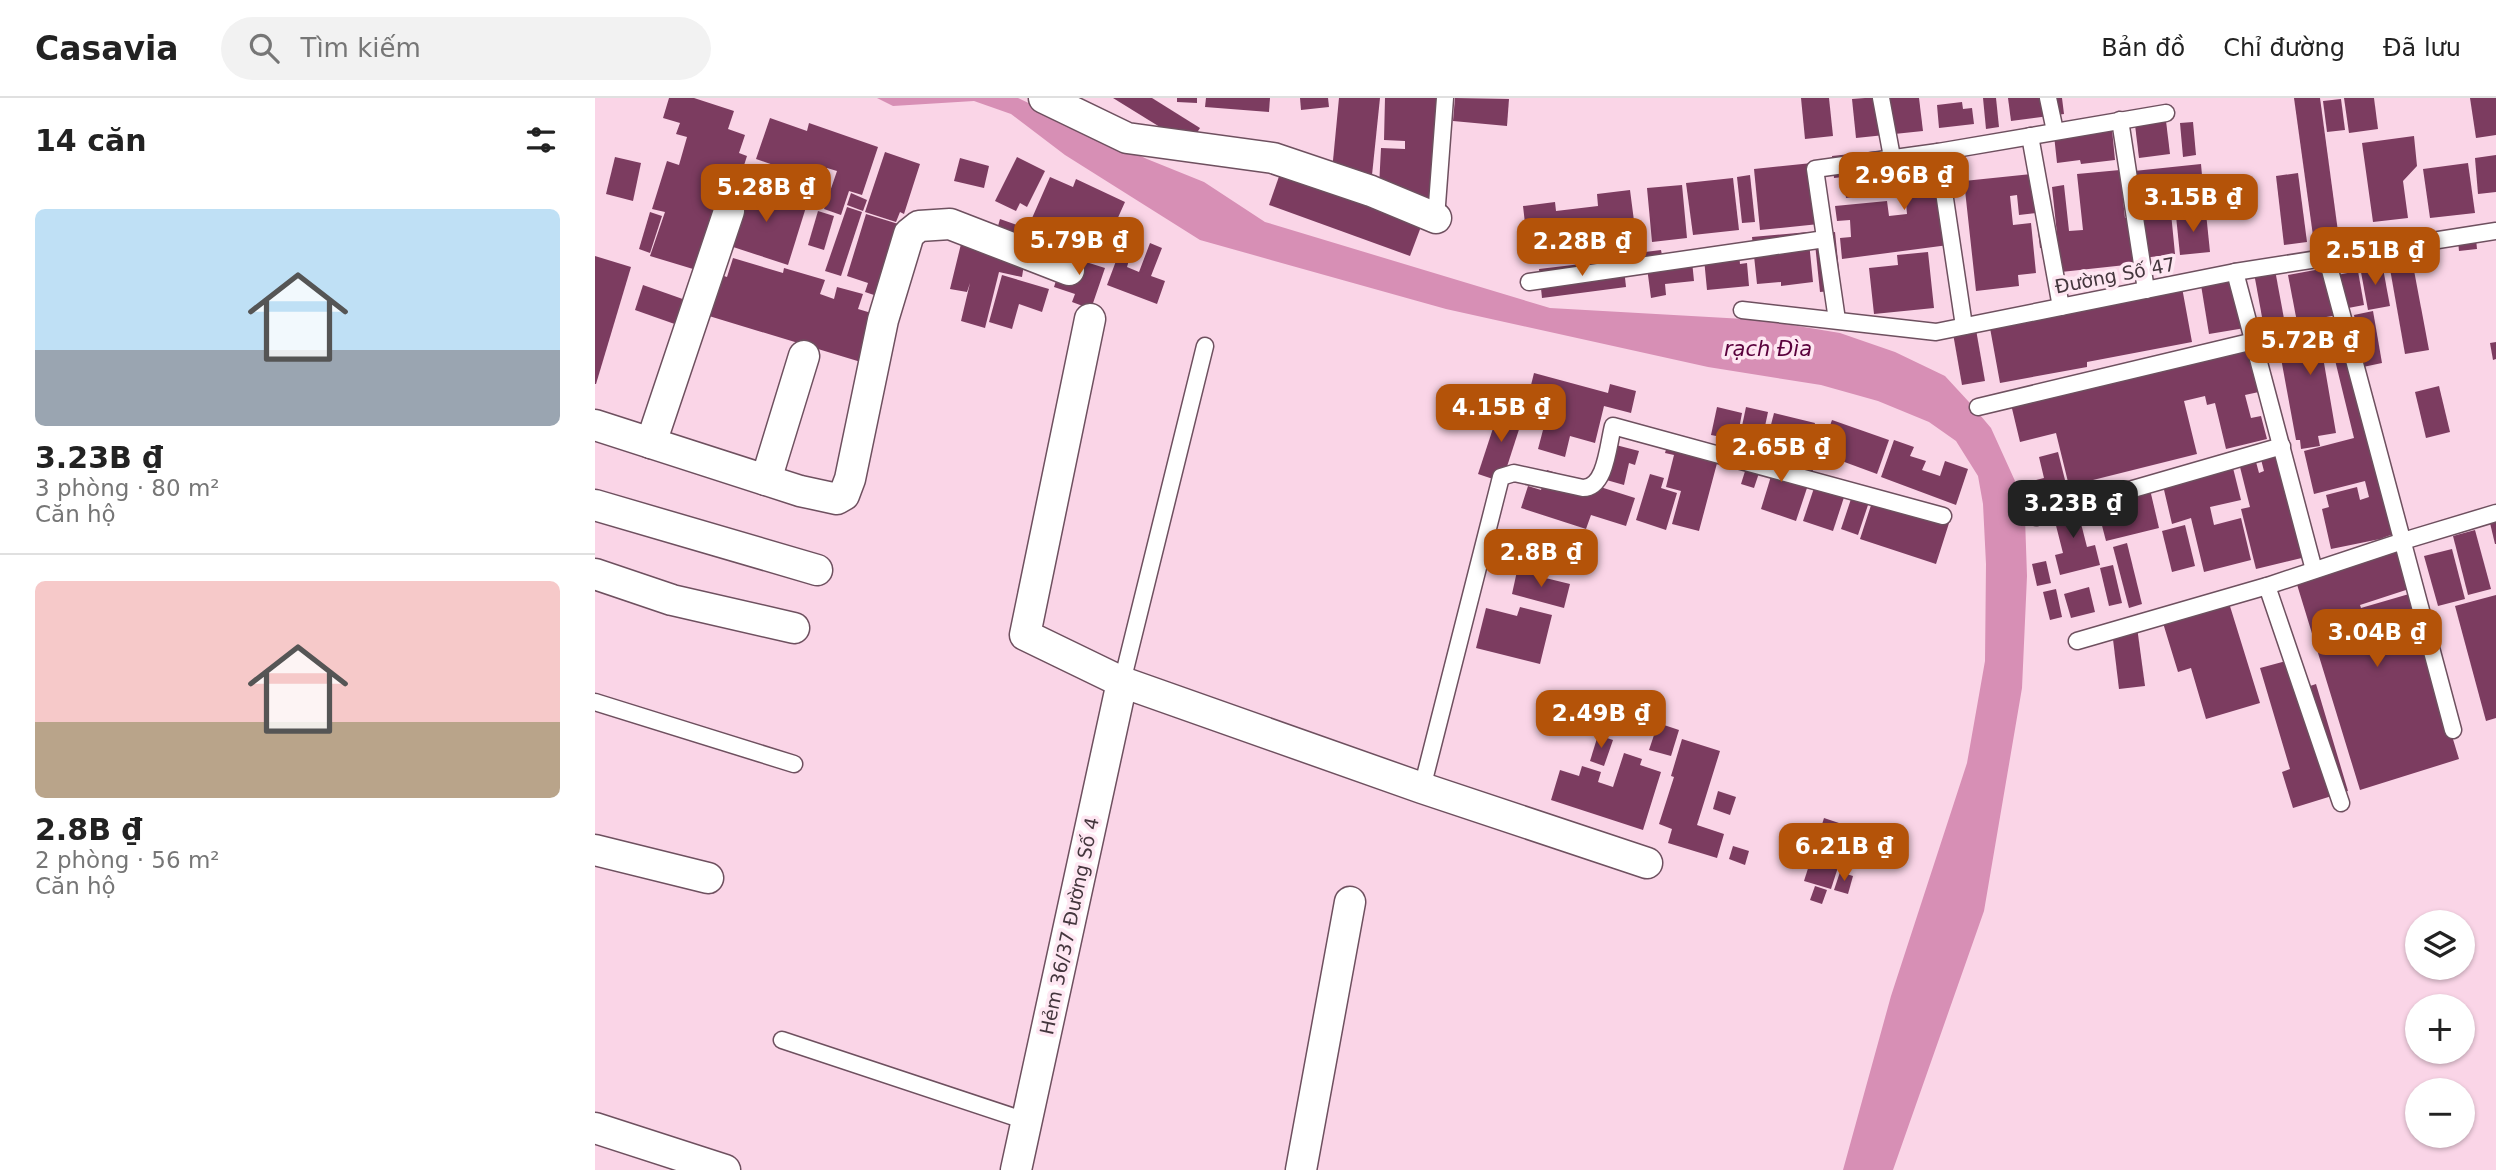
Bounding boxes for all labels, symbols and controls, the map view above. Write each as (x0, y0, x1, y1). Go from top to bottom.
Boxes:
search box (221, 17, 711, 80)
text: Casavia (35, 29, 179, 68)
icon: search (245, 29, 283, 67)
text: Tìm kiếm (301, 33, 421, 63)
text: Bản đồ (2101, 34, 2185, 62)
text: Chỉ đường (2223, 34, 2345, 62)
text: Đã lưu (2383, 34, 2461, 62)
icon: filters (522, 121, 560, 159)
text: 14 căn (35, 123, 147, 158)
pin: 2.96B ₫ (1839, 152, 1969, 212)
text: 2.96B ₫ (1855, 162, 1953, 188)
pin: 5.28B ₫ (701, 164, 831, 224)
text: 5.28B ₫ (717, 174, 815, 200)
pin: 3.15B ₫ (2128, 174, 2258, 234)
text: 3.15B ₫ (2144, 184, 2242, 210)
pin: 5.79B ₫ (1014, 218, 1144, 277)
pin: 2.28B ₫ (1517, 218, 1647, 278)
text: 5.79B ₫ (1030, 227, 1128, 253)
text: 2.28B ₫ (1533, 228, 1631, 254)
pin: 2.51B ₫ (2310, 228, 2440, 287)
text: 2.51B ₫ (2326, 237, 2424, 263)
street label: Đường Số 47 (2053, 253, 2177, 297)
icon: home (235, 254, 361, 380)
pin: 5.72B ₫ (2245, 317, 2375, 377)
text: 5.72B ₫ (2261, 327, 2359, 353)
water label: rạch Đìa (1724, 337, 1812, 361)
pin: 4.15B ₫ (1436, 384, 1566, 444)
text: 4.15B ₫ (1452, 394, 1550, 420)
pin: 2.65B ₫ (1716, 424, 1846, 484)
text: 2.65B ₫ (1732, 434, 1830, 460)
text: 3.23B ₫ (35, 440, 163, 475)
text: 3 phòng · 80 m² (35, 475, 220, 501)
pin: 3.23B ₫ (2008, 480, 2138, 540)
text: 3.23B ₫ (2024, 490, 2122, 516)
text: Căn hộ (35, 501, 116, 527)
pin: 2.8B ₫ (1484, 530, 1598, 589)
text: 2.8B ₫ (1500, 539, 1582, 565)
pin: 3.04B ₫ (2312, 610, 2442, 669)
text: 3.04B ₫ (2328, 619, 2426, 645)
icon: home (235, 626, 361, 752)
pin: 2.49B ₫ (1536, 690, 1666, 750)
text: 2.49B ₫ (1552, 700, 1650, 726)
text: 2.8B ₫ (35, 812, 142, 847)
street label: Hẻm 36/37 Đường Số 4 (1035, 815, 1103, 1037)
pin: 6.21B ₫ (1779, 824, 1909, 883)
text: 6.21B ₫ (1795, 833, 1893, 859)
text: 2 phòng · 56 m² (35, 847, 220, 873)
text: Căn hộ (35, 873, 116, 899)
map controls (2405, 910, 2475, 1148)
button: layers (2405, 910, 2475, 980)
button: + (2405, 994, 2475, 1064)
button: − (2405, 1078, 2475, 1148)

